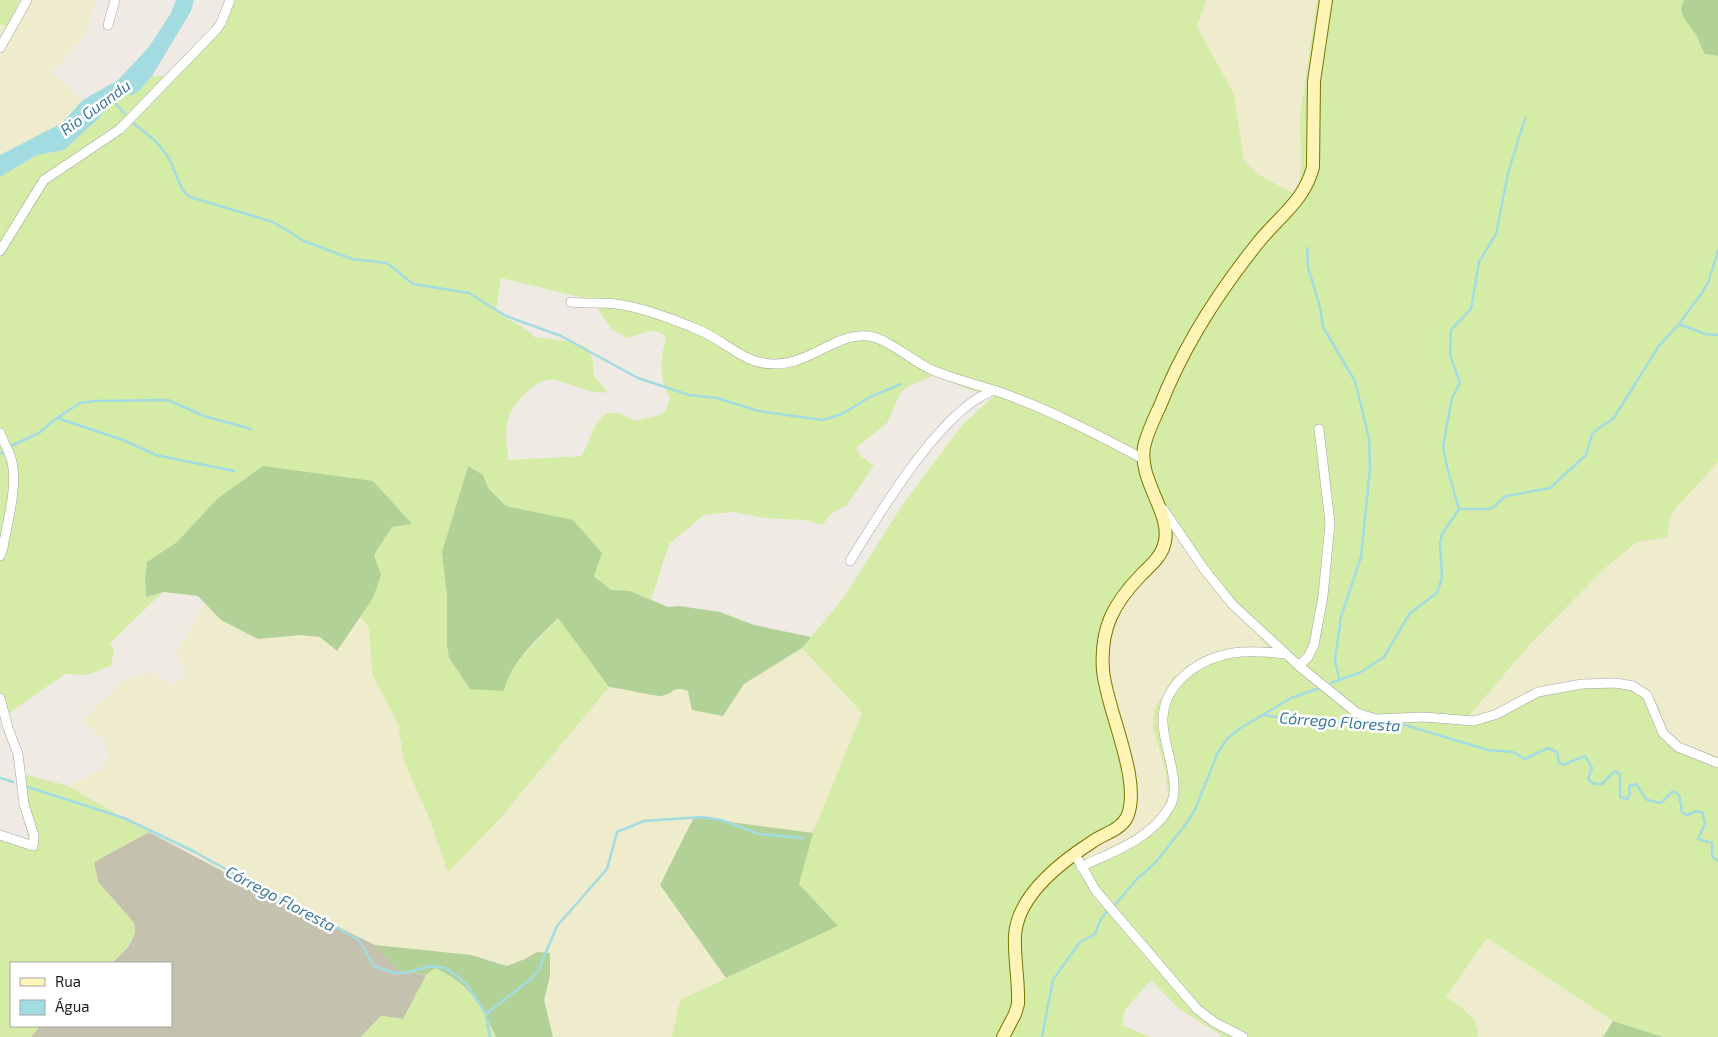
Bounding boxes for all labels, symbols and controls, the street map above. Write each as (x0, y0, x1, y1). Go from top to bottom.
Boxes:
water label: Rio Guandu (56, 75, 134, 139)
water label: Córrego Floresta (1279, 707, 1401, 735)
water label: Córrego Floresta (223, 861, 339, 935)
legend (10, 962, 172, 1027)
text: Rua (55, 972, 81, 990)
text: Água (55, 997, 90, 1015)

